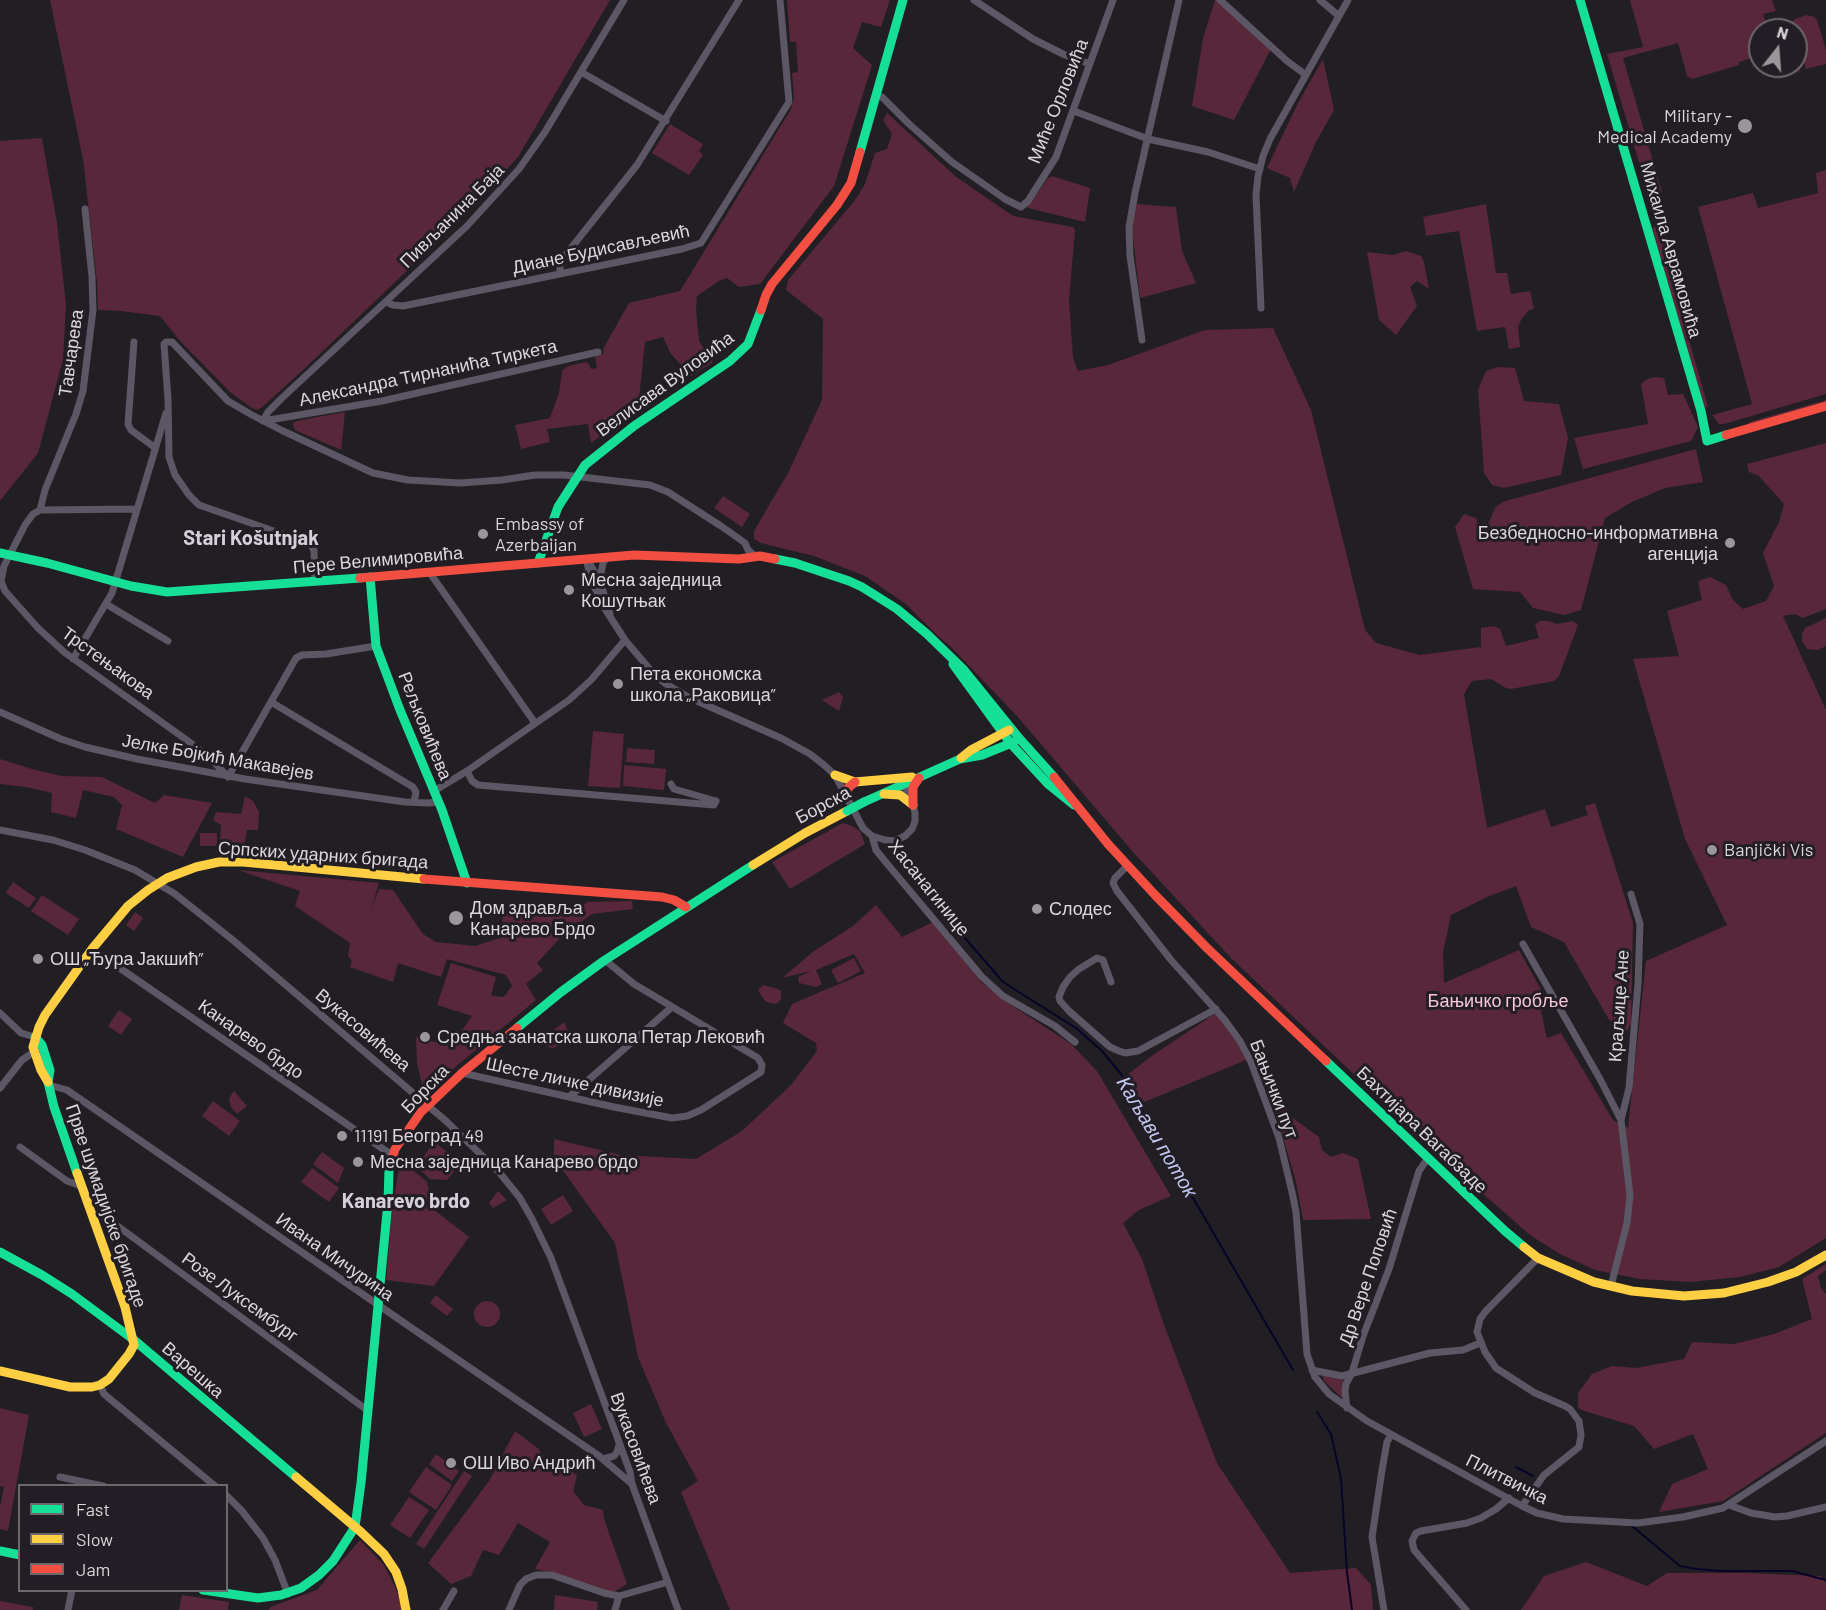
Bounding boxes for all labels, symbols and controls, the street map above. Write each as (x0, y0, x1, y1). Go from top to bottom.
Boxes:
north arrow (1748, 18, 1808, 78)
text: N (1775, 22, 1791, 43)
street label: Миће Орловића (1023, 36, 1093, 166)
place label: Military - Medical Academy (1597, 105, 1732, 148)
marker: Military - Medical Academy (1736, 117, 1754, 135)
street label: Пивљанина Баја (395, 159, 509, 273)
street label: Михаила Аврамовића (1636, 160, 1706, 340)
street label: Диане Будисављевић (510, 220, 692, 278)
street label: Тавчарева (54, 308, 88, 398)
street label: Велисава Вуловића (592, 327, 738, 441)
street label: Александра Тирнанића Тиркета (297, 335, 559, 411)
place label: Embassy of Azerbaijan (495, 513, 584, 556)
place label: Безбедносно-информативна агенција (1478, 522, 1718, 564)
district label: Stari Košutnjak (183, 526, 319, 550)
marker: Embassy of Azerbaijan (476, 527, 490, 541)
marker: Безбедносно-информативна агенција (1723, 536, 1737, 550)
street label: Пере Велимировића (292, 542, 464, 578)
place label: Месна заједница Кошутњак (581, 569, 721, 612)
marker: Месна заједница Кошутњак (562, 583, 576, 597)
street label: Трстењакова (58, 622, 158, 704)
place label: Пета економска школа „Раковица” (630, 663, 775, 706)
street label: Рељковићева (394, 669, 456, 783)
marker: Пета економска школа „Раковица” (611, 677, 625, 691)
street label: Јелке Бојкић Макавејев (120, 729, 316, 785)
street label: Борска (792, 782, 854, 828)
street label: Хасанагинице (884, 835, 974, 941)
street label: Српских ударних бригада (217, 837, 429, 873)
place label: Banjički Vis (1724, 839, 1813, 861)
marker: Banjički Vis (1705, 843, 1719, 857)
place label: Дом здравља Канарево Брдо (470, 897, 595, 940)
place label: Слодес (1049, 898, 1112, 920)
marker: Слодес (1030, 902, 1044, 916)
marker: Дом здравља Канарево Брдо (447, 909, 465, 927)
place label: ОШ „Ђура Јакшић” (50, 948, 203, 970)
street label: Краљице Ане (1604, 949, 1634, 1063)
marker: ОШ „Ђура Јакшић” (31, 952, 45, 966)
street label: Вукасовићева (311, 984, 415, 1076)
park label: Бањичко гробље (1428, 990, 1568, 1012)
street label: Канарево брдо (194, 995, 308, 1083)
place label: Средња занатска школа Петар Лековић (437, 1026, 765, 1048)
marker: Средња занатска школа Петар Лековић (418, 1030, 432, 1044)
street label: Бањички пут (1245, 1036, 1303, 1142)
street label: Шесте личке дивизије (484, 1053, 666, 1111)
street label: Борска (397, 1060, 453, 1118)
street label: Бахтијара Вагабзаде (1352, 1062, 1492, 1198)
water label: Каљави поток (1111, 1072, 1203, 1202)
street label: Прве шумадијске бригаде (61, 1101, 151, 1311)
place label: 11191 Београд 49 (354, 1125, 484, 1147)
marker: 11191 Београд 49 (335, 1129, 349, 1143)
place label: Месна заједница Канарево брдо (370, 1151, 638, 1173)
marker: Месна заједница Канарево брдо (351, 1155, 365, 1169)
district label: Kanarevo brdo (342, 1189, 470, 1213)
street label: Др Вере Поповић (1334, 1206, 1402, 1348)
street label: Ивана Мичурина (272, 1208, 398, 1306)
street label: Розе Луксембург (178, 1248, 302, 1346)
street label: Варешка (158, 1337, 228, 1403)
street label: Вукасовићева (606, 1389, 666, 1507)
street label: Плитвичка (1462, 1449, 1552, 1509)
place label: ОШ Иво Андрић (463, 1452, 596, 1474)
marker: ОШ Иво Андрић (444, 1456, 458, 1470)
legend (18, 1484, 228, 1592)
text: Fast (76, 1498, 110, 1520)
text: Slow (76, 1528, 113, 1550)
text: Jam (76, 1558, 110, 1580)

